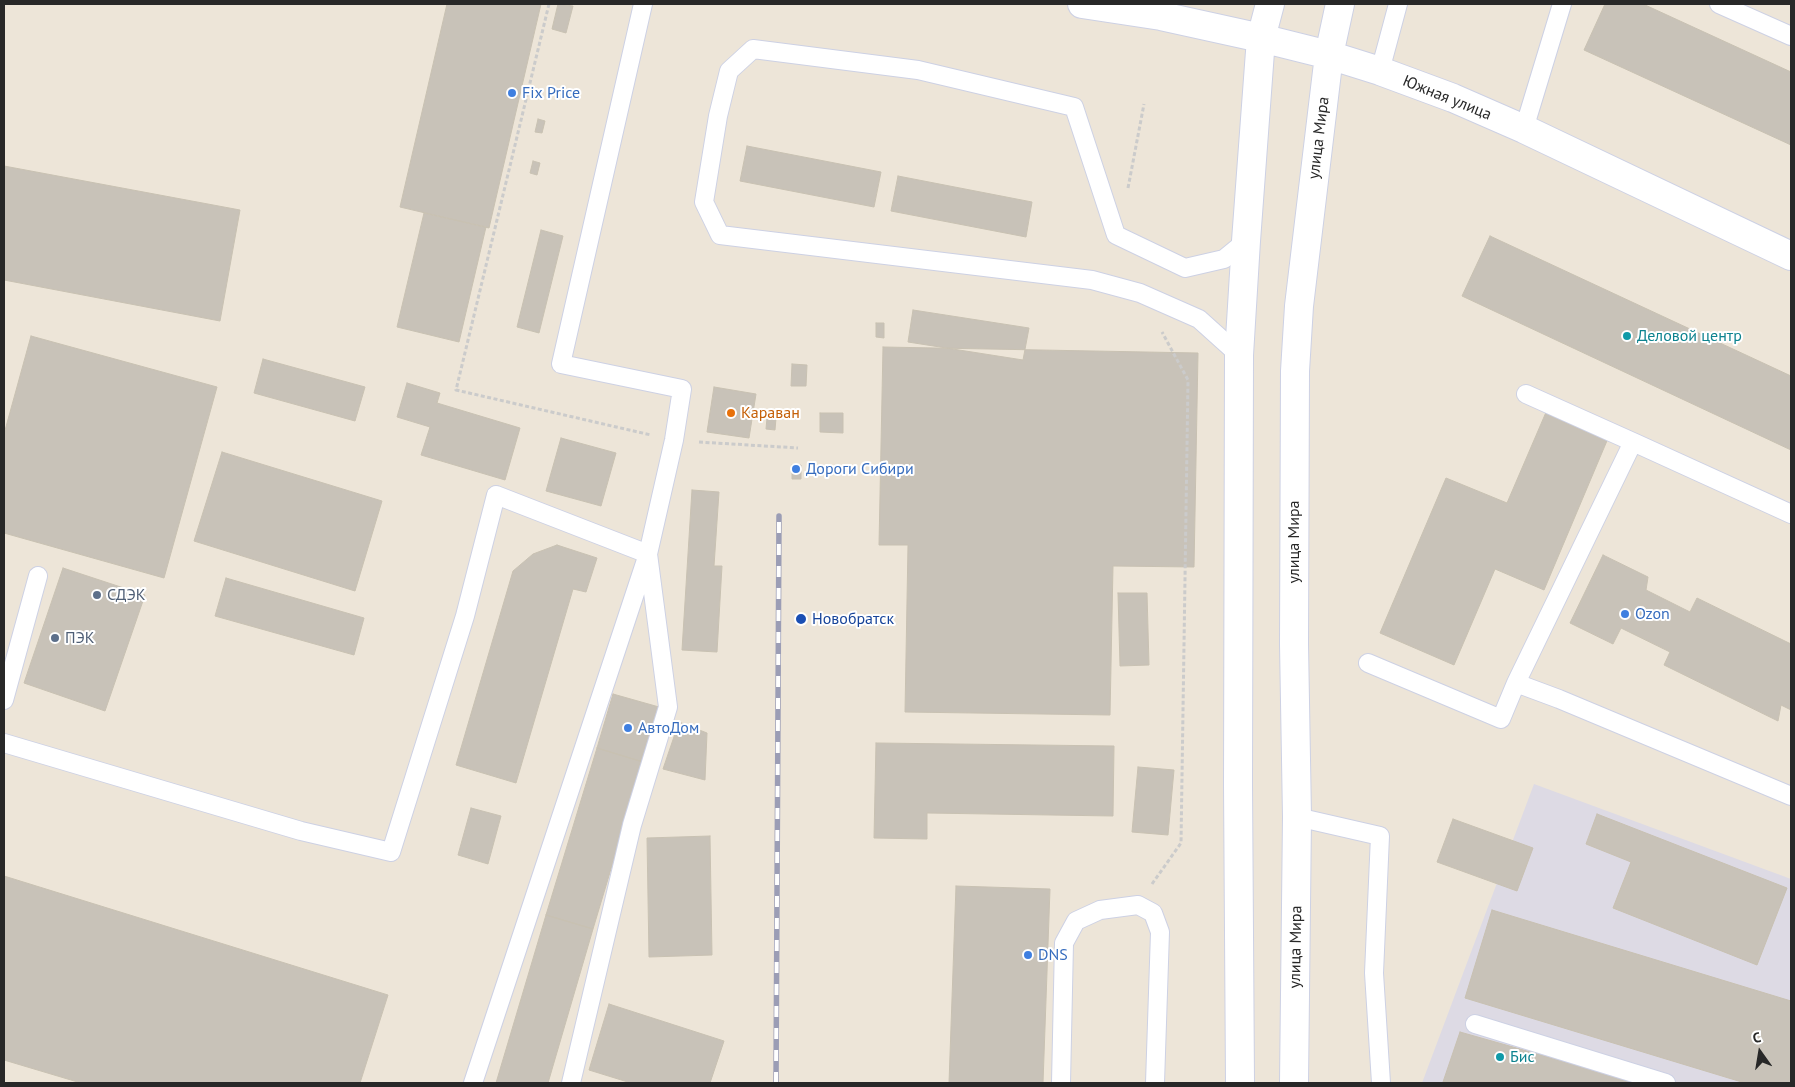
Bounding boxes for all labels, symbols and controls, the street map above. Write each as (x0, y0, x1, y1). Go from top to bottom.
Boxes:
street label: Южная улица (1400, 71, 1494, 125)
place label: Fix Price (522, 83, 580, 103)
marker: Fix Price (506, 87, 518, 99)
street label: улица Мира (1304, 96, 1334, 180)
place label: Деловой центр (1637, 326, 1742, 346)
marker: Деловой центр (1621, 330, 1633, 342)
place label: Караван (741, 403, 800, 423)
marker: Караван (725, 407, 737, 419)
place label: Дороги Сибири (806, 459, 914, 479)
marker: Дороги Сибири (790, 463, 802, 475)
street label: улица Мира (1284, 501, 1304, 583)
place label: СДЭК (107, 585, 145, 605)
marker: СДЭК (91, 589, 103, 601)
place label: Ozon (1635, 604, 1670, 624)
marker: Ozon (1619, 608, 1631, 620)
place label: Новобратск (812, 609, 894, 629)
marker: Новобратск (794, 612, 808, 626)
place label: ПЭК (65, 628, 95, 648)
marker: ПЭК (49, 632, 61, 644)
place label: АвтоДом (638, 718, 699, 738)
marker: АвтоДом (622, 722, 634, 734)
street label: улица Мира (1286, 905, 1306, 989)
place label: DNS (1038, 945, 1068, 965)
marker: DNS (1022, 949, 1034, 961)
north arrow (1735, 1027, 1785, 1077)
text: С (1751, 1028, 1762, 1047)
place label: Бис (1510, 1047, 1535, 1067)
marker: Бис (1494, 1051, 1506, 1063)

